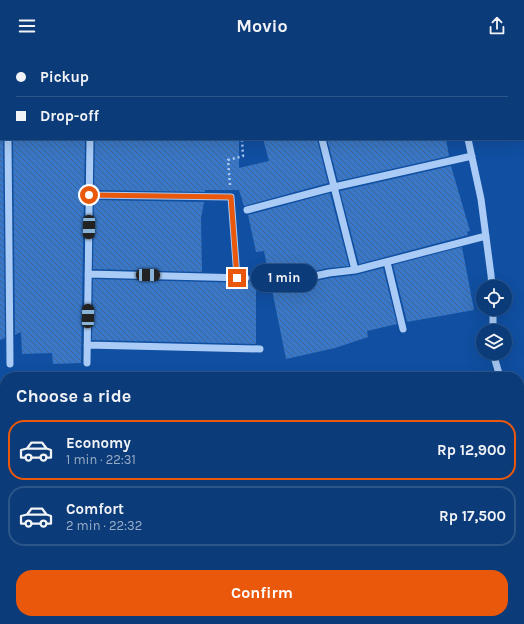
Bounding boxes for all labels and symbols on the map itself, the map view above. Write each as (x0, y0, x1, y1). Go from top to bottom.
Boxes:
route start (80, 186, 98, 204)
car (83, 215, 95, 239)
callout: 1 min (251, 264, 317, 292)
car (136, 269, 160, 281)
route end (228, 269, 246, 287)
car (82, 304, 94, 328)

